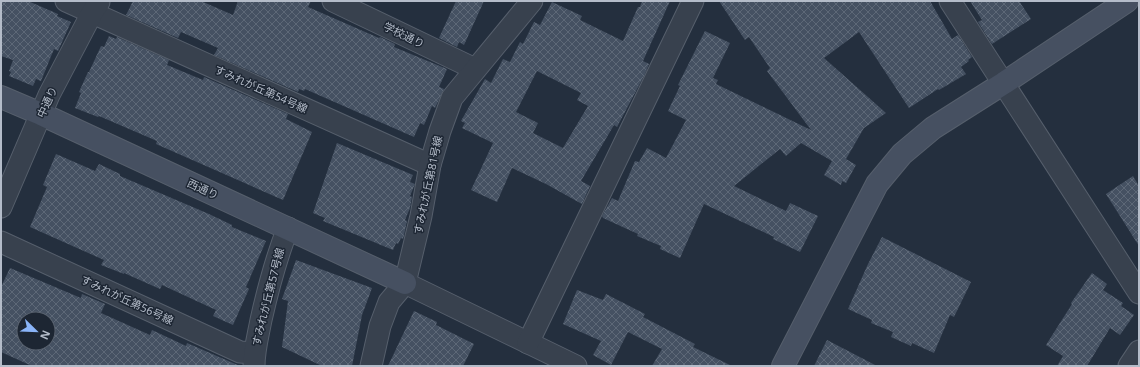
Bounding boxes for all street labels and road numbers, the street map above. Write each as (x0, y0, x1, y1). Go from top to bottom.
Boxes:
street label: 学校通り (381, 18, 427, 51)
street label: すみれが丘第54号線 (212, 61, 310, 116)
street label: 中通り (33, 84, 60, 120)
street label: すみれが丘第81号線 (410, 134, 445, 236)
street label: 西通り (185, 175, 221, 202)
street label: すみれが丘第57号線 (248, 246, 287, 347)
street label: すみれが丘第56号線 (78, 271, 176, 328)

